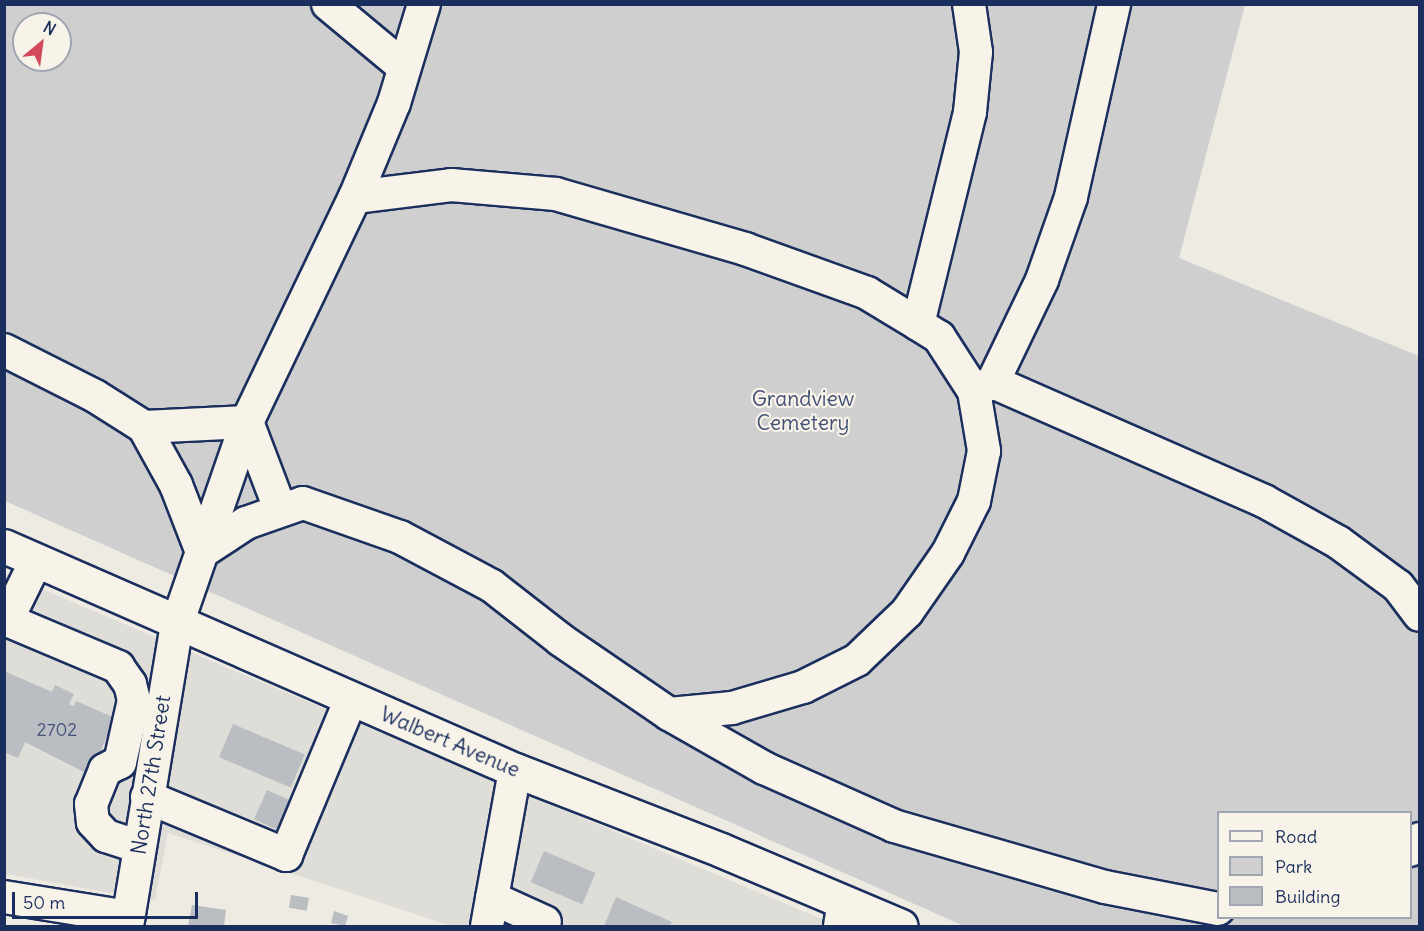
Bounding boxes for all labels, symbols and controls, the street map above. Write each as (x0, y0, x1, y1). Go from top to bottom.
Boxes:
north arrow (12, 12, 72, 72)
text: N (40, 17, 59, 39)
park label: Grandview Cemetery (752, 386, 854, 436)
street label: North 27th Street (126, 694, 176, 856)
street label: Walbert Avenue (376, 701, 524, 783)
house number: 2702 (37, 719, 77, 741)
legend (1217, 811, 1412, 919)
text: Road (1275, 825, 1317, 848)
text: Park (1275, 855, 1312, 878)
scale bar (15, 880, 201, 918)
text: Building (1275, 885, 1340, 908)
text: 50 m (23, 891, 65, 914)

